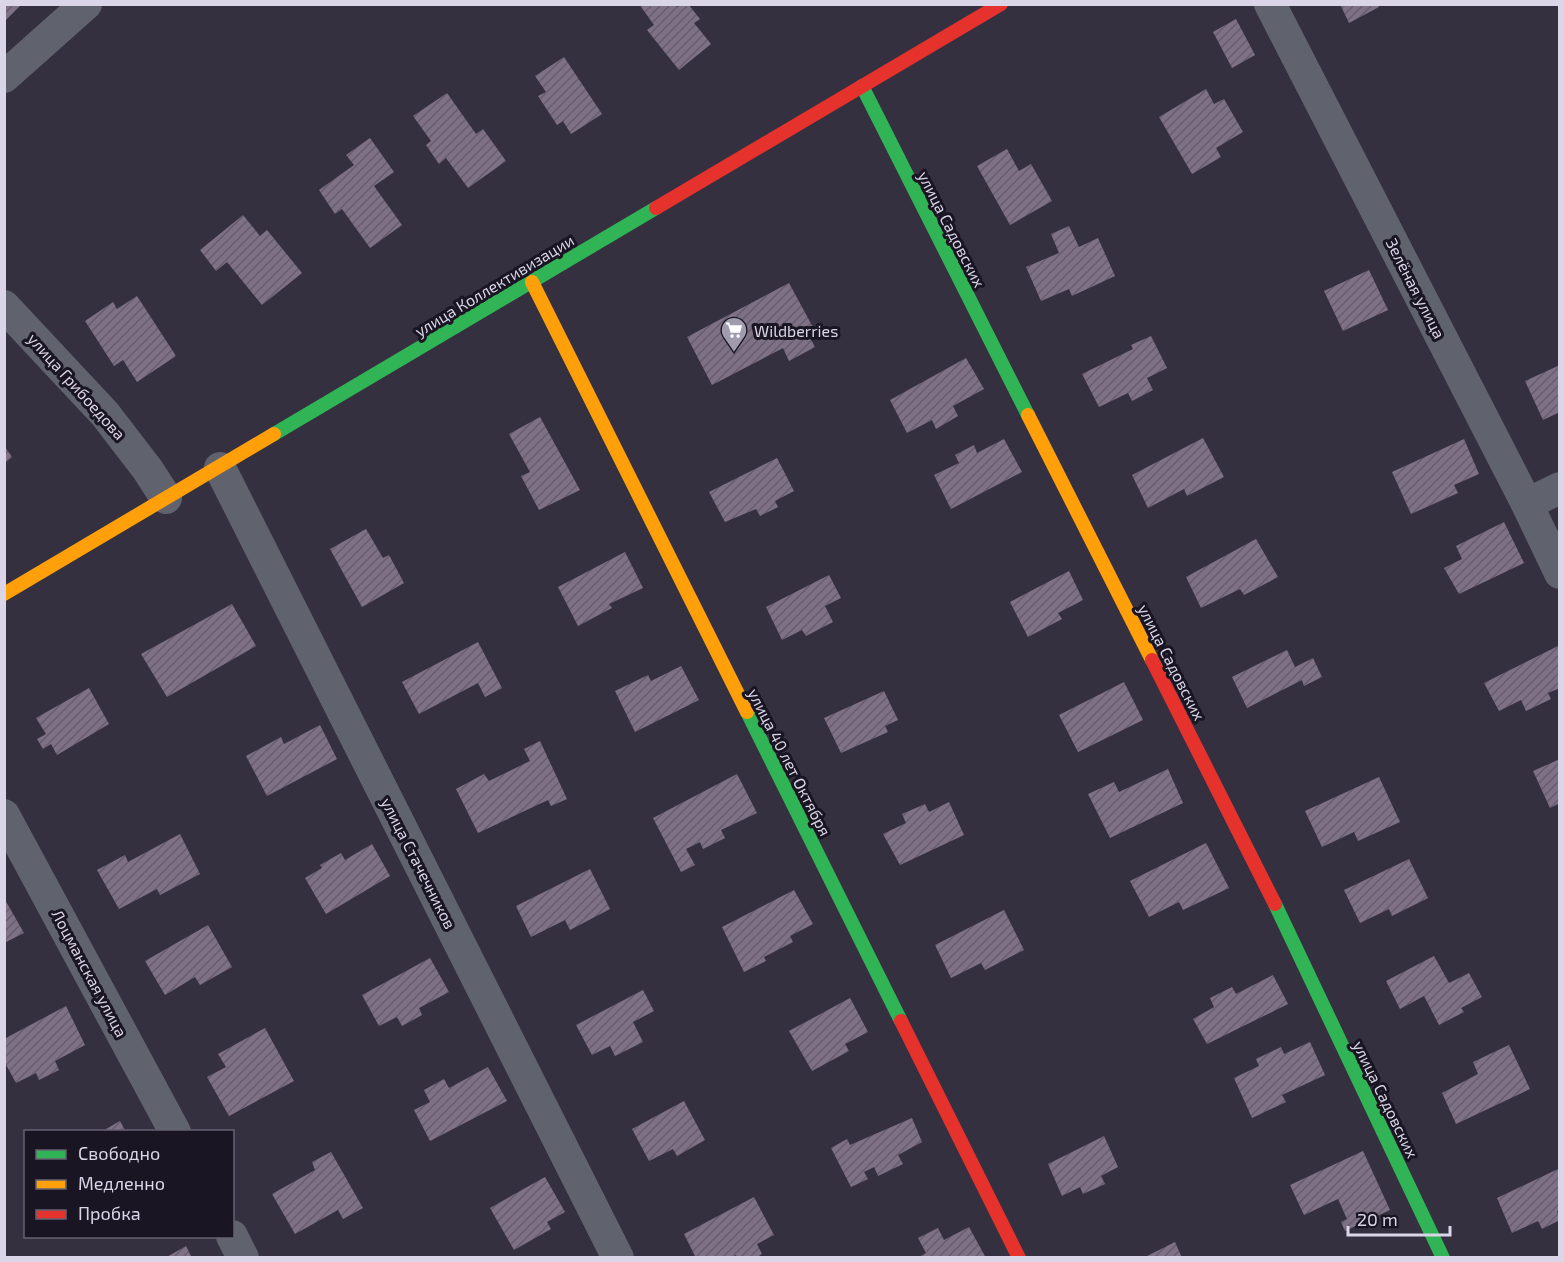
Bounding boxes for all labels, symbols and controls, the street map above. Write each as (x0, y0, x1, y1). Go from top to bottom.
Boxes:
street label: улица Садовских (914, 168, 990, 291)
street label: улица Коллективизации (411, 230, 578, 341)
street label: Зелёная улица (1382, 235, 1449, 342)
supermarket icon: Wildberries (719, 315, 749, 353)
place label: Wildberries (754, 321, 838, 340)
street label: улица Грибоедова (23, 329, 130, 444)
street label: улица Садовских (1134, 601, 1210, 724)
street label: улица 40 лет Октября (744, 685, 835, 839)
street label: улица Стачечников (377, 794, 460, 932)
street label: Лоцманская улица (48, 906, 132, 1040)
street label: улица Садовских (1349, 1037, 1423, 1162)
legend (24, 1130, 234, 1238)
text: Свободно (78, 1142, 160, 1164)
text: Медленно (78, 1172, 165, 1194)
scale bar (1348, 1199, 1450, 1237)
text: Пробка (78, 1202, 141, 1224)
text: 20 m (1357, 1208, 1398, 1230)

